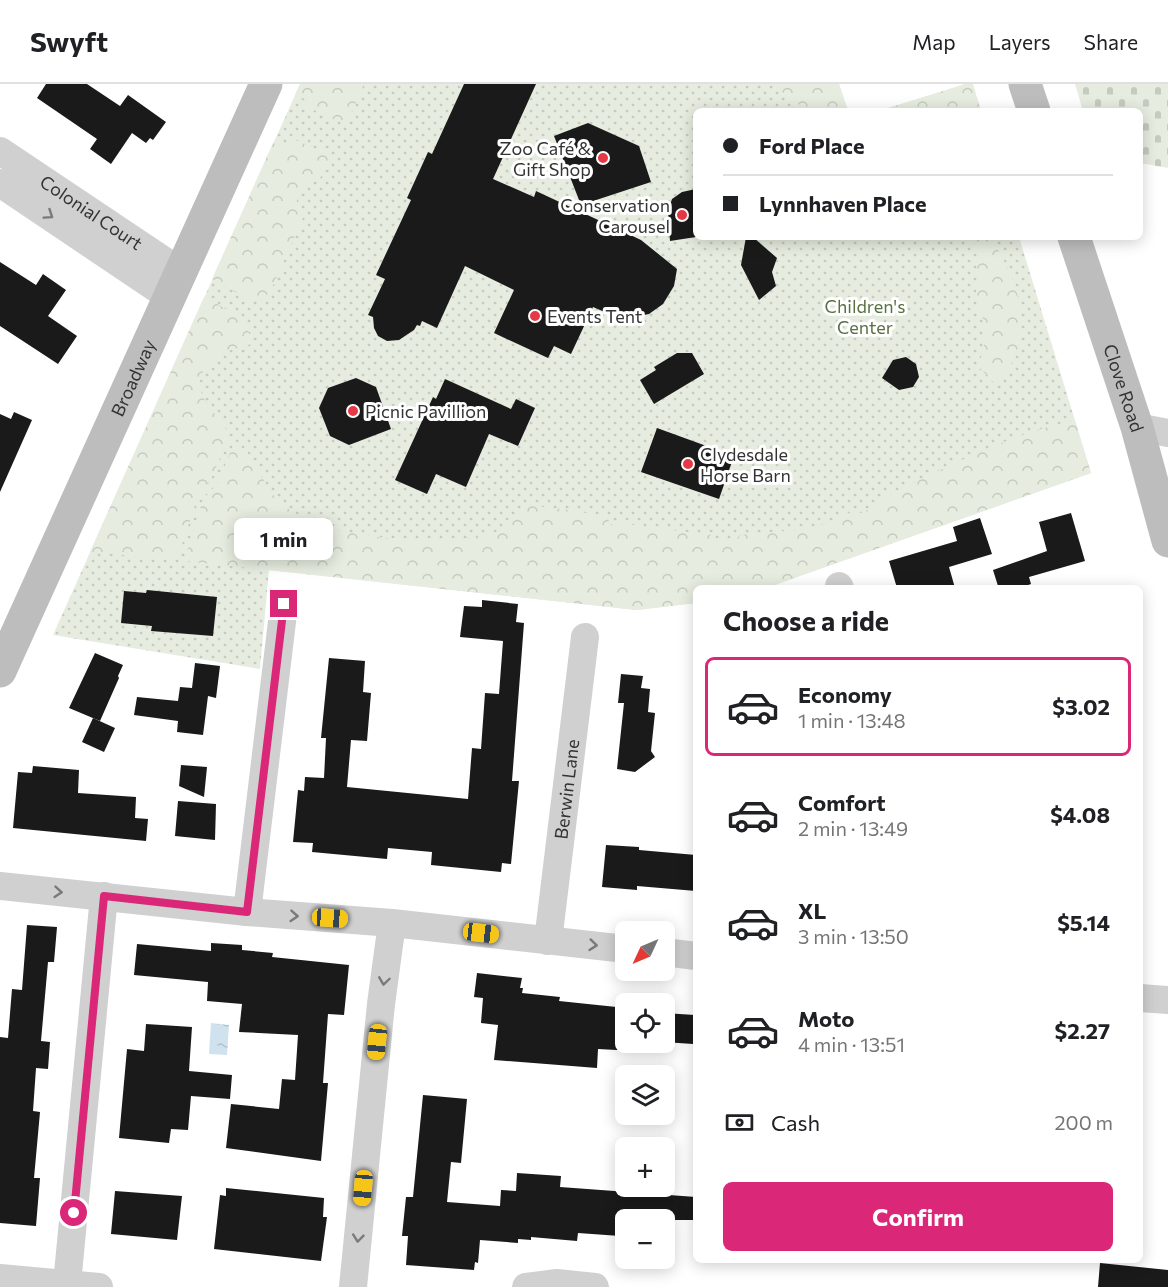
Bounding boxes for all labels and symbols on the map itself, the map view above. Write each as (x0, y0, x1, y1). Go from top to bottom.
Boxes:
place label: Zoo Café & Gift Shop (499, 137, 591, 180)
marker: Zoo Café & Gift Shop (596, 151, 610, 165)
street label: Colonial Court (36, 170, 147, 254)
place label: Conservation Carousel (560, 194, 670, 237)
one-way arrow (42, 208, 53, 219)
marker: Conservation Carousel (675, 208, 689, 222)
park label: Children's Center (825, 295, 905, 338)
place label: Events Tent (547, 305, 642, 327)
marker: Events Tent (528, 309, 542, 323)
street label: Broadway (106, 336, 160, 420)
street label: Clove Road (1099, 341, 1149, 435)
place label: Picnic Pavillion (365, 400, 486, 422)
marker: Picnic Pavillion (346, 404, 360, 418)
place label: Clydesdale Horse Barn (700, 443, 791, 486)
marker: Clydesdale Horse Barn (681, 457, 695, 471)
callout: 1 min (234, 517, 334, 559)
route end (270, 590, 297, 617)
street label: Berwin Lane (549, 738, 583, 840)
one-way arrow (54, 885, 63, 898)
car (311, 908, 349, 928)
one-way arrow (290, 909, 299, 922)
north arrow (615, 921, 675, 981)
car (462, 922, 500, 944)
one-way arrow (588, 938, 597, 951)
one-way arrow (379, 976, 391, 986)
car (366, 1023, 388, 1061)
car (352, 1169, 374, 1207)
route start (60, 1199, 87, 1226)
one-way arrow (352, 1233, 365, 1242)

